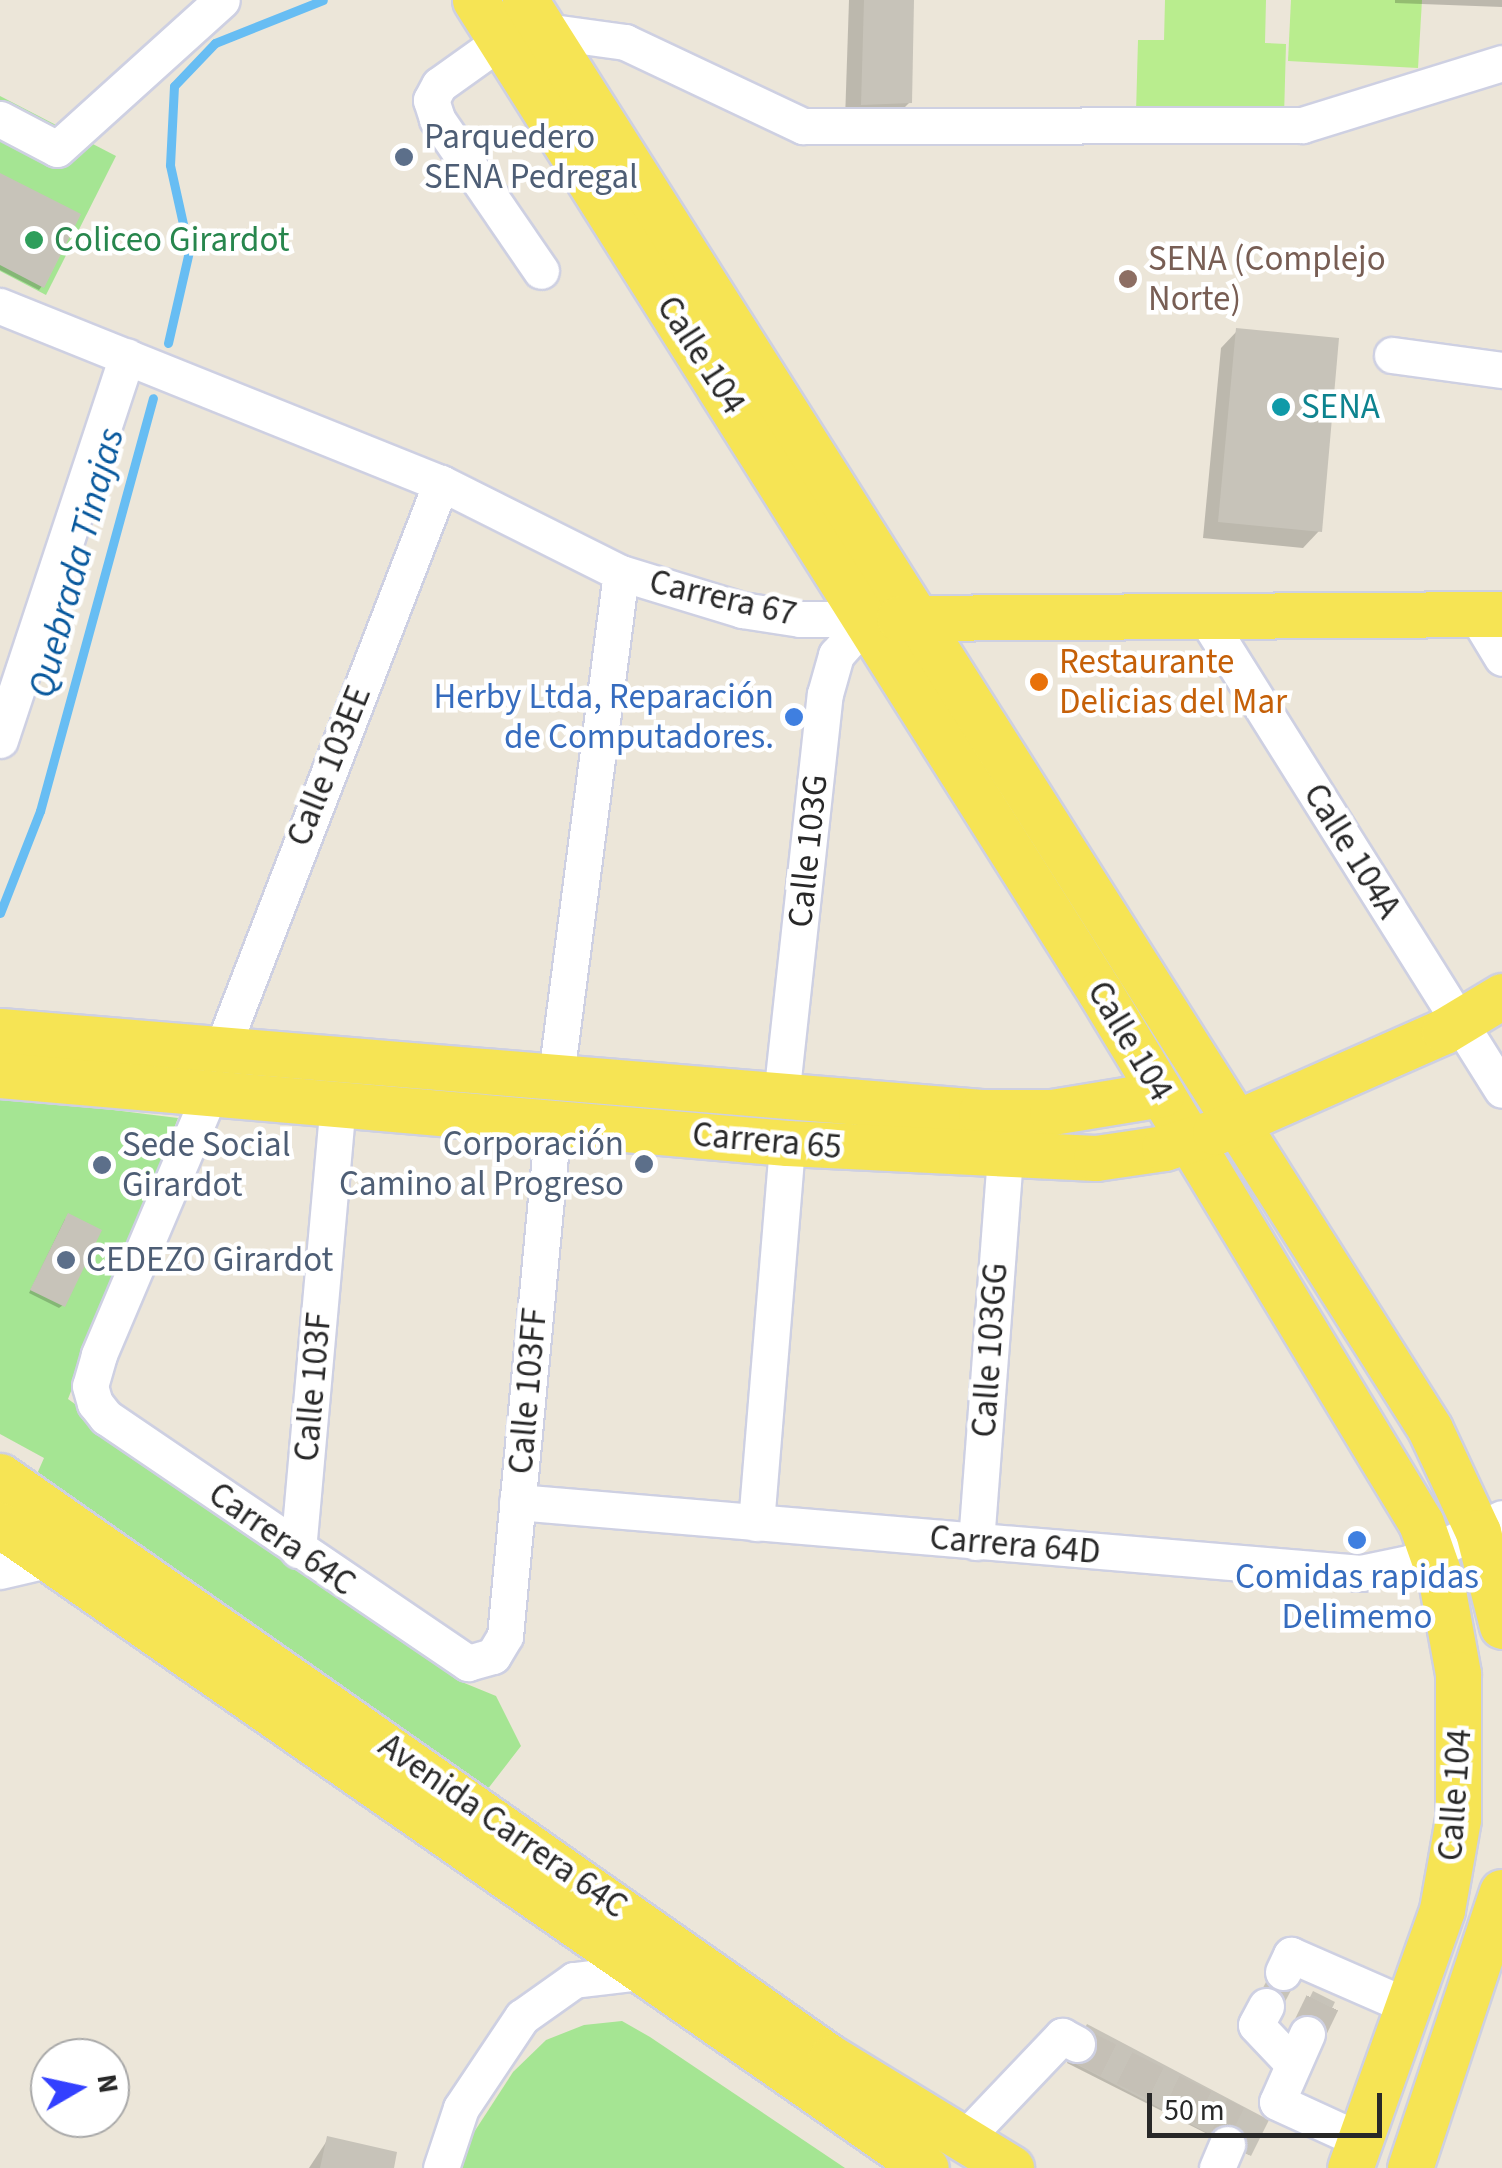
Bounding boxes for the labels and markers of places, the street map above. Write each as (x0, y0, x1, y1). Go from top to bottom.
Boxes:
place label: Parquedero SENA Pedregal (424, 116, 638, 198)
marker: Parquedero SENA Pedregal (393, 146, 415, 168)
place label: Coliceo Girardot (54, 219, 290, 261)
marker: Coliceo Girardot (23, 229, 45, 251)
place label: SENA (Complejo Norte) (1148, 238, 1386, 320)
marker: SENA (Complejo Norte) (1117, 268, 1139, 290)
place label: SENA (1301, 386, 1380, 428)
marker: SENA (1270, 396, 1292, 418)
place label: Restaurante Delicias del Mar (1059, 641, 1287, 723)
marker: Restaurante Delicias del Mar (1028, 671, 1050, 693)
place label: Herby Ltda, Reparación de Computadores. (434, 676, 774, 758)
marker: Herby Ltda, Reparación de Computadores. (783, 706, 805, 728)
place label: Corporación Camino al Progreso (339, 1123, 624, 1205)
place label: Sede Social Girardot (122, 1124, 291, 1206)
marker: Corporación Camino al Progreso (633, 1153, 655, 1175)
marker: Sede Social Girardot (91, 1154, 113, 1176)
place label: CEDEZO Girardot (86, 1239, 333, 1281)
marker: CEDEZO Girardot (55, 1249, 77, 1271)
marker: Comidas rapidas Delimemo (1346, 1529, 1368, 1551)
place label: Comidas rapidas Delimemo (1235, 1556, 1479, 1638)

